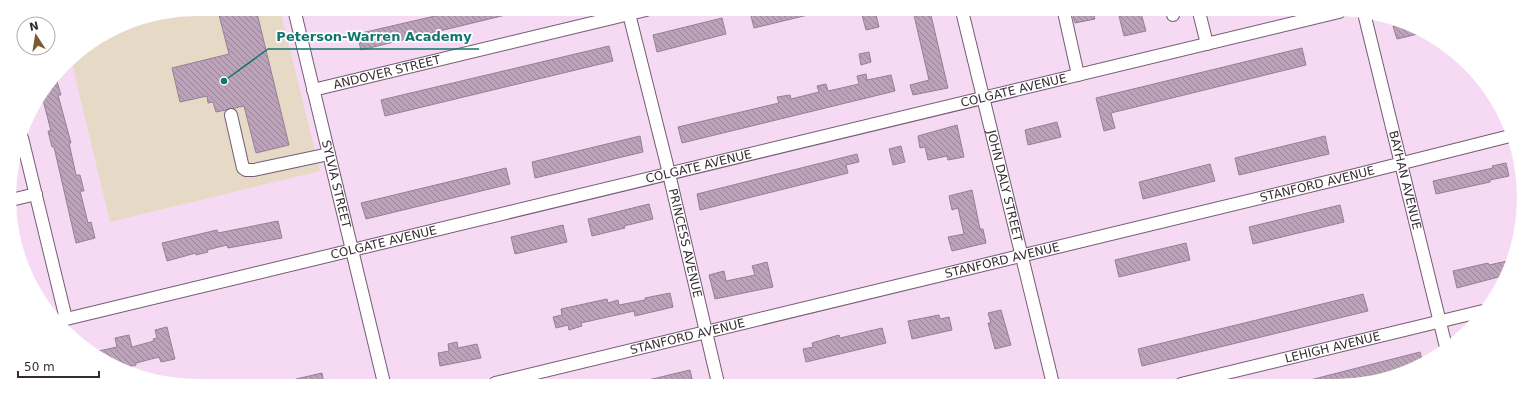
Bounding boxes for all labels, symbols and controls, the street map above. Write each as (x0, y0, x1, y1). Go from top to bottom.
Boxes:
north arrow (16, 16, 56, 56)
text: N (28, 19, 40, 34)
callout: Peterson-Warren Academy (268, 24, 479, 49)
text: Peterson-Warren Academy (276, 29, 472, 44)
street label: ANDOVER STREET (332, 52, 442, 92)
street label: COLGATE AVENUE (959, 71, 1068, 110)
street label: JOHN DALY STREET (984, 128, 1025, 244)
street label: BAYHAN AVENUE (1386, 129, 1424, 231)
street label: SYLVIA STREET (319, 139, 354, 230)
street label: COLGATE AVENUE (644, 147, 753, 186)
street label: STANFORD AVENUE (1258, 163, 1376, 205)
street label: PRINCESS AVENUE (666, 187, 705, 299)
street label: COLGATE AVENUE (329, 223, 438, 262)
street label: STANFORD AVENUE (944, 240, 1061, 281)
street label: STANFORD AVENUE (629, 316, 746, 357)
street label: LEHIGH AVENUE (1284, 329, 1382, 366)
scale bar (18, 353, 99, 379)
text: 50 m (24, 360, 55, 374)

